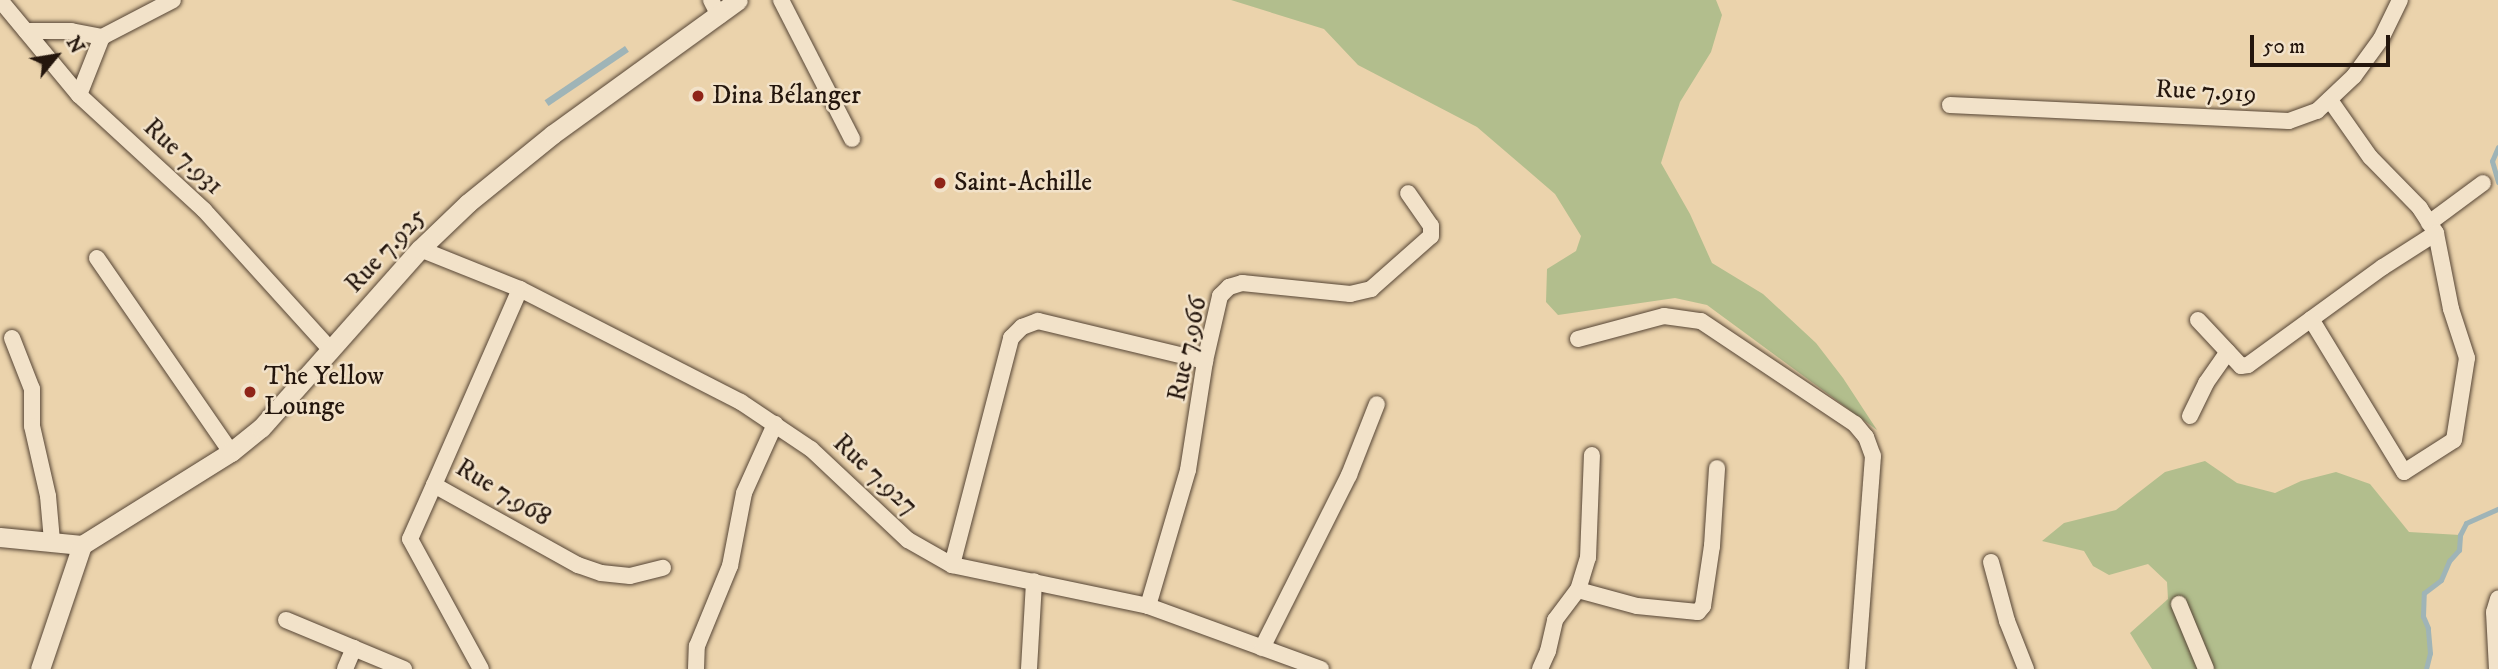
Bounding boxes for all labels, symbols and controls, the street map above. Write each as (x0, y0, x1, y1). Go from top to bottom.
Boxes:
north arrow (21, 21, 91, 91)
scale bar (2253, 21, 2393, 65)
text: N (61, 33, 88, 58)
text: 50 m (2263, 34, 2305, 60)
street label: Rue 7.919 (2155, 74, 2257, 110)
place label: Dina Bélanger (712, 80, 861, 112)
marker: Dina Bélanger (690, 88, 706, 104)
street label: Rue 7.931 (136, 112, 230, 202)
place label: Saint-Achille (954, 167, 1092, 199)
marker: Saint-Achille (932, 175, 948, 191)
street label: Rue 7.925 (339, 202, 433, 300)
street label: Rue 7.966 (1162, 294, 1214, 404)
place label: The Yellow Lounge (264, 361, 384, 422)
marker: The Yellow Lounge (242, 384, 258, 400)
street label: Rue 7.927 (826, 428, 924, 522)
street label: Rue 7.968 (450, 452, 556, 534)

